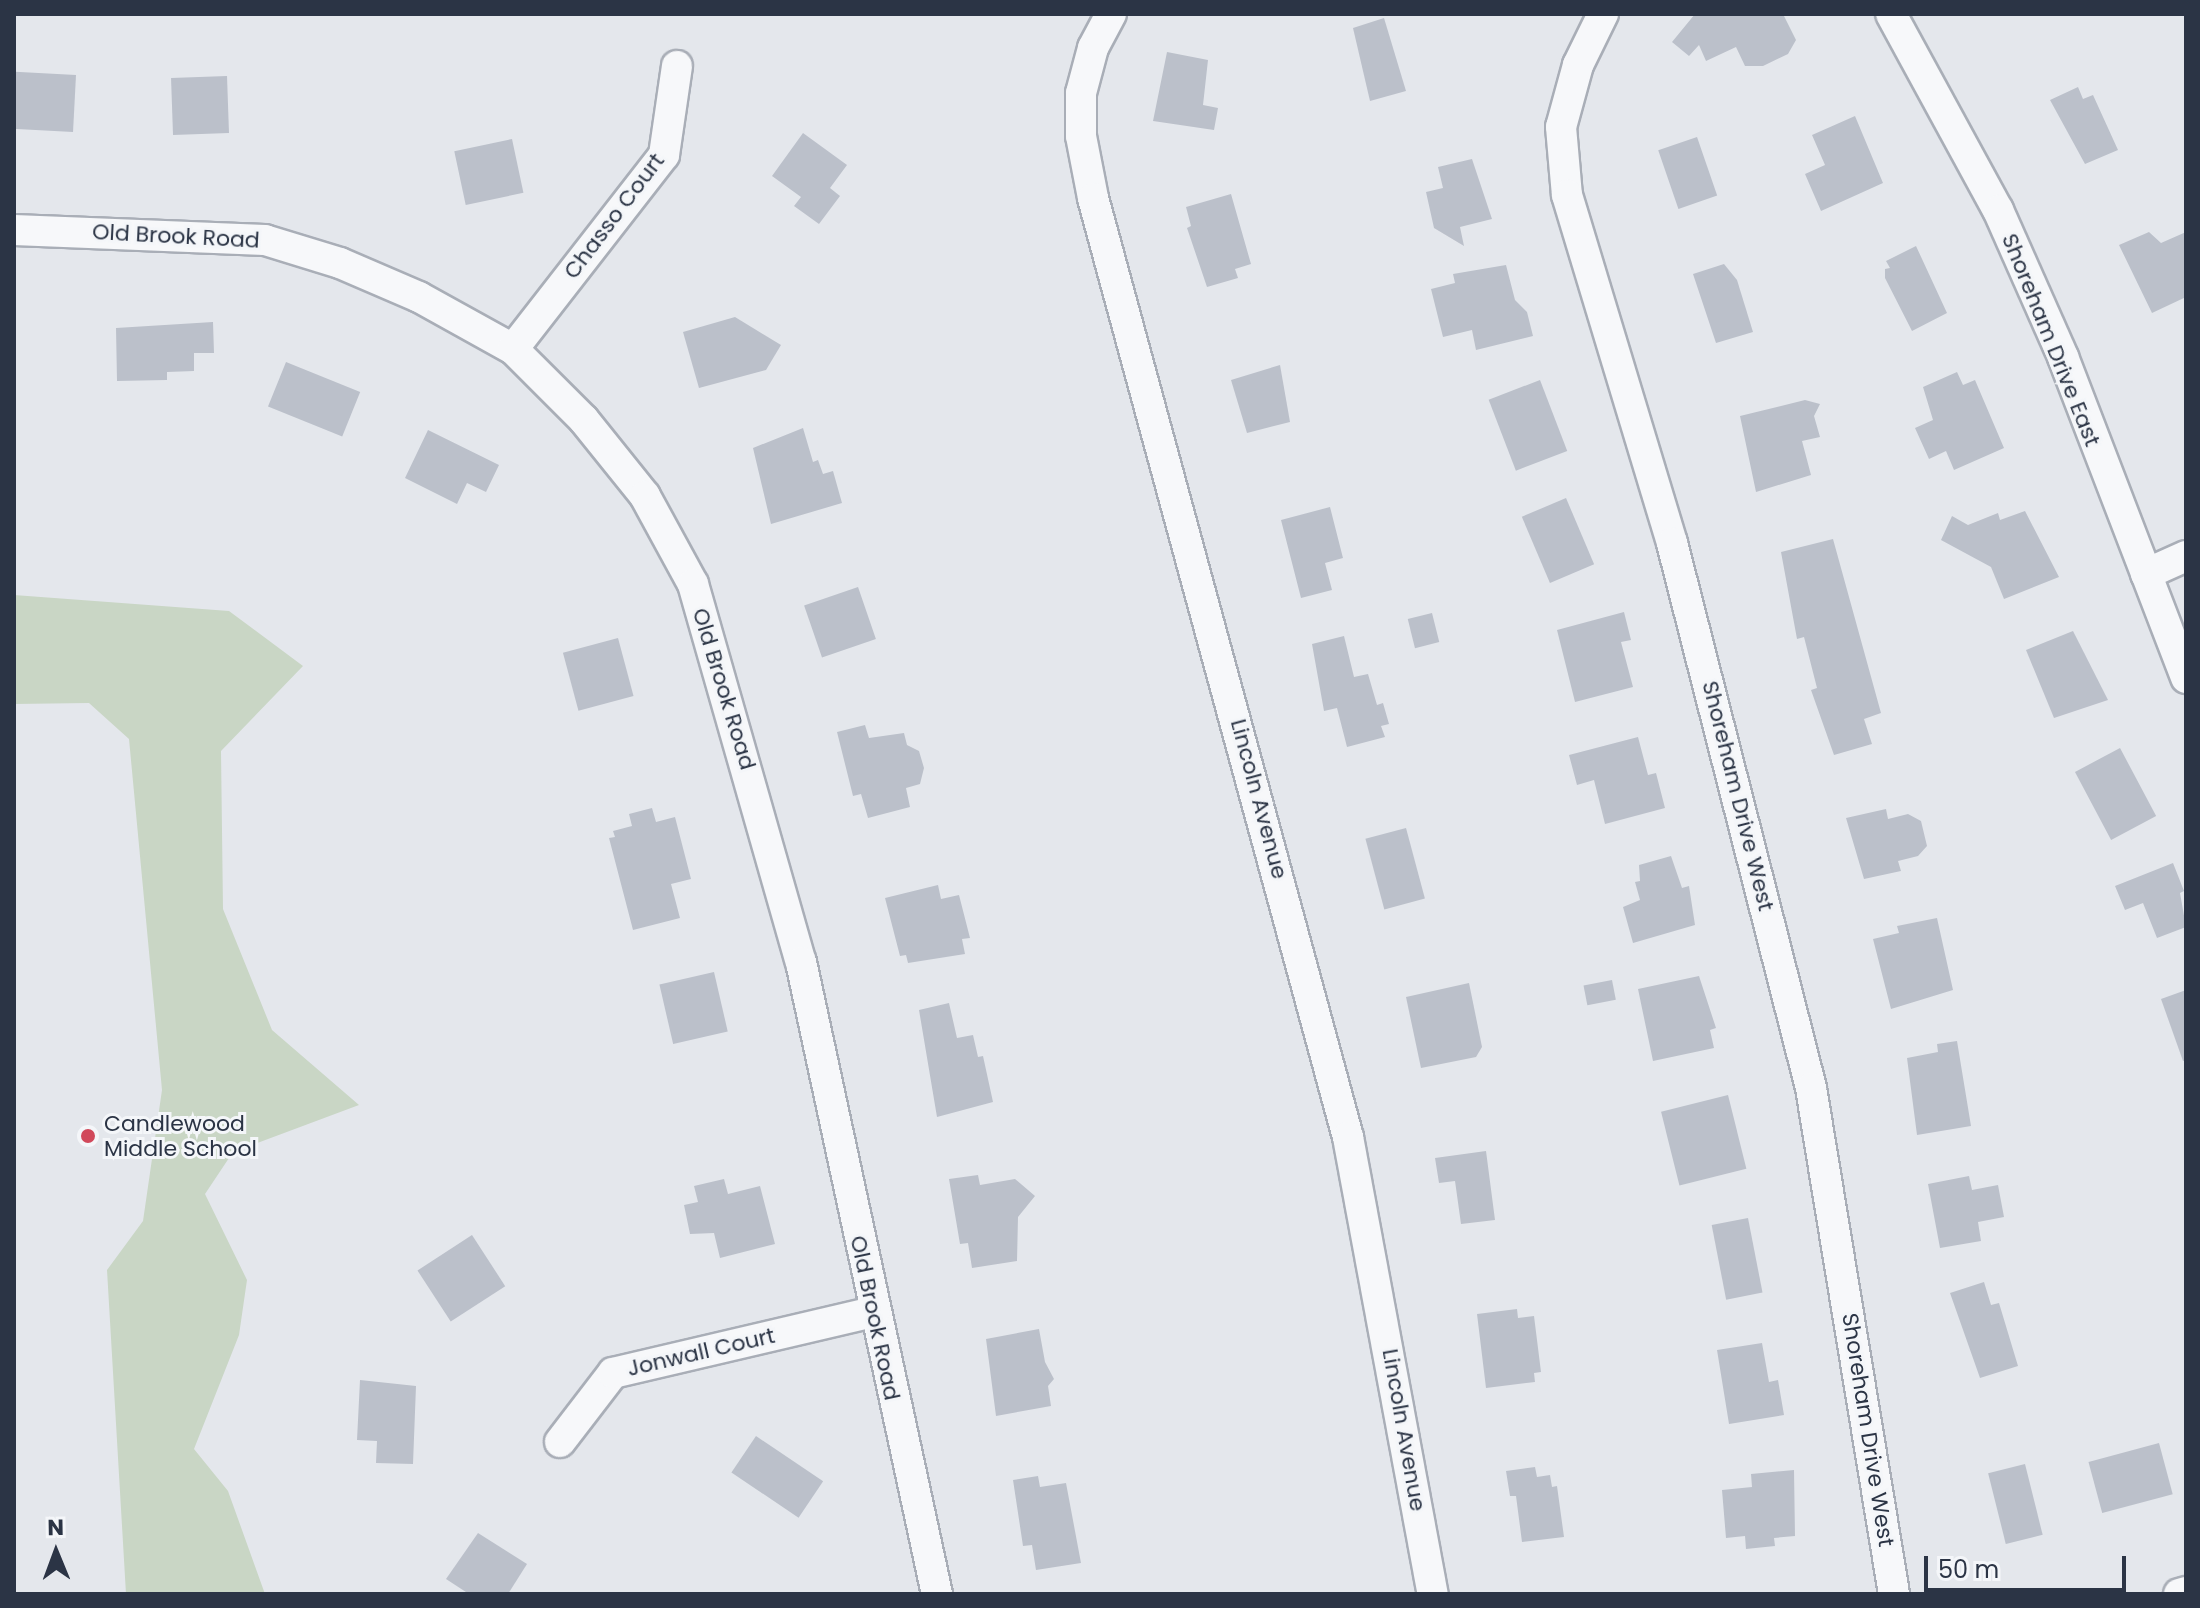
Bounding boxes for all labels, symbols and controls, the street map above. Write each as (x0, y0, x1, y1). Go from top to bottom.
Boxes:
street label: Chasso Court (558, 148, 670, 284)
street label: Old Brook Road (92, 218, 260, 254)
street label: Shoreham Drive East (1996, 230, 2106, 450)
street label: Old Brook Road (687, 605, 761, 773)
street label: Shoreham Drive West (1697, 678, 1779, 914)
street label: Lincoln Avenue (1225, 716, 1293, 882)
place label: Candlewood Middle School (104, 1110, 257, 1162)
marker: Candlewood Middle School (79, 1127, 97, 1145)
street label: Old Brook Road (845, 1233, 905, 1403)
street label: Shoreham Drive West (1837, 1311, 1899, 1549)
street label: Jonwall Court (625, 1322, 777, 1382)
street label: Lincoln Avenue (1377, 1347, 1431, 1513)
north arrow (16, 1512, 96, 1592)
text: N (47, 1512, 64, 1543)
scale bar (1928, 1540, 2130, 1590)
text: 50 m (1938, 1553, 1999, 1586)

